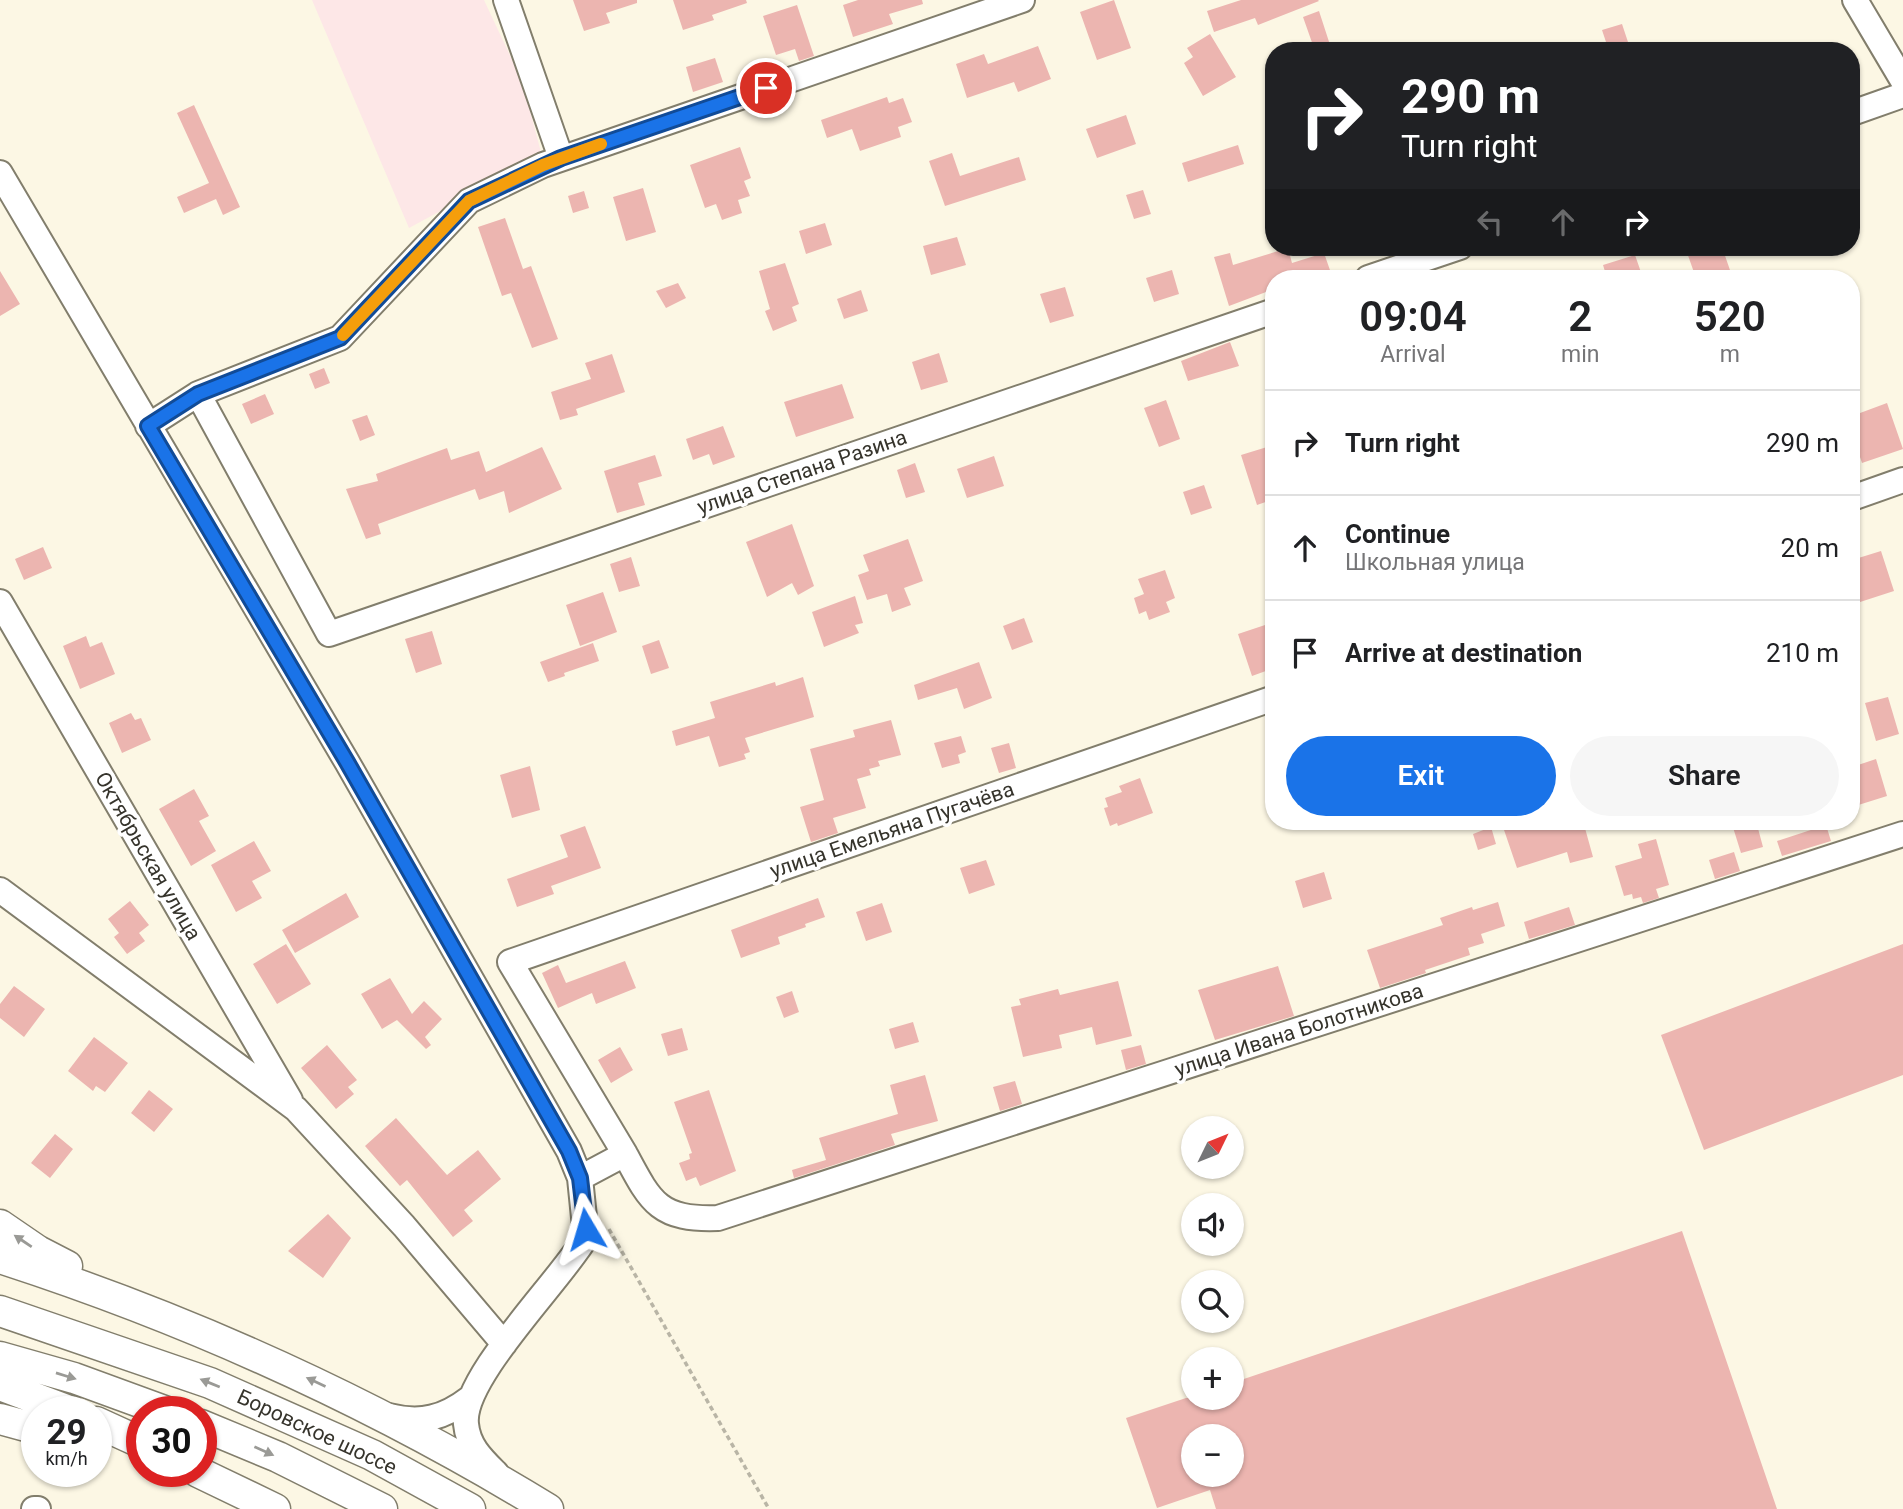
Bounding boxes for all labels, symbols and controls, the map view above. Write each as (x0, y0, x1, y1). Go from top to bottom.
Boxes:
pin (736, 58, 796, 118)
text: 290 m (1401, 68, 1540, 125)
icon: arrive (747, 69, 785, 107)
icon: right (1286, 70, 1377, 161)
text: Turn right (1401, 127, 1537, 165)
icon: left (1471, 203, 1509, 241)
icon: ahead (1544, 203, 1582, 241)
icon: right (1617, 203, 1655, 241)
text: 09:04 (1359, 292, 1467, 341)
text: 2 (1568, 292, 1592, 341)
text: 520 (1694, 292, 1766, 341)
text: Arrival (1380, 341, 1446, 368)
text: min (1561, 341, 1599, 368)
text: m (1720, 341, 1740, 368)
icon: right (1286, 424, 1324, 462)
street label: улица Степана Разина (694, 425, 910, 519)
text: Turn right (1345, 428, 1460, 458)
text: 290 m (1766, 428, 1839, 458)
text: Continue (1345, 519, 1450, 549)
icon: ahead (1286, 529, 1324, 567)
text: 20 m (1781, 533, 1839, 563)
text: Школьная улица (1345, 549, 1525, 576)
icon: arrive (1286, 634, 1324, 672)
text: Arrive at destination (1345, 638, 1582, 668)
text: 210 m (1766, 638, 1839, 668)
button: Exit (1286, 736, 1556, 816)
button: Share (1570, 736, 1839, 816)
street label: Октябрьская улица (90, 768, 206, 944)
street label: улица Емельяна Пугачёва (767, 777, 1017, 883)
street label: улица Ивана Болотникова (1172, 978, 1426, 1082)
north arrow (1181, 1116, 1244, 1180)
map controls (1181, 1116, 1244, 1487)
position arrow (549, 1192, 623, 1266)
button: sound (1181, 1193, 1244, 1256)
one-way arrow (14, 1234, 32, 1248)
button: search (1181, 1270, 1244, 1333)
button: + (1181, 1347, 1244, 1410)
one-way arrow (55, 1371, 76, 1382)
one-way arrow (306, 1376, 326, 1388)
one-way arrow (199, 1378, 220, 1389)
street label: Боровское шоссе (233, 1384, 401, 1480)
speed limit sign: 30 (126, 1396, 217, 1487)
text: 29 (46, 1412, 87, 1453)
button: − (1181, 1424, 1244, 1487)
one-way arrow (254, 1446, 275, 1457)
text: km/h (45, 1448, 88, 1469)

